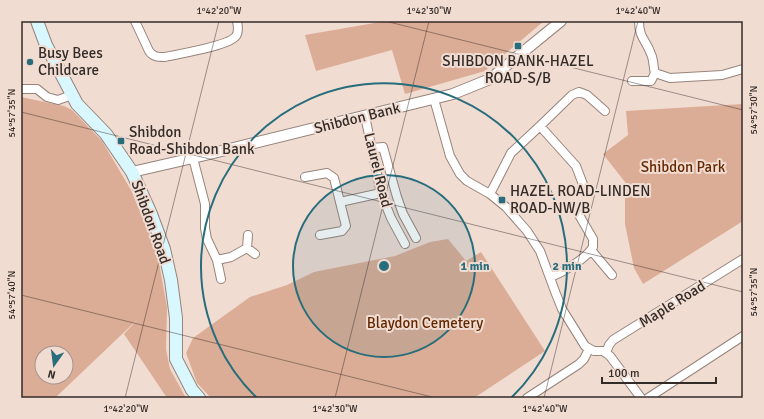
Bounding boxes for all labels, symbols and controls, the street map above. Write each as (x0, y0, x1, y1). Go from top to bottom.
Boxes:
text: 1°42'20"W (196, 5, 242, 17)
text: 1°42'30"W (406, 5, 452, 17)
text: 1°42'40"W (615, 5, 661, 17)
marker: SHIBDON BANK-HAZEL ROAD-S/B (513, 41, 523, 51)
place label: Busy Bees Childcare (38, 44, 103, 79)
place label: SHIBDON BANK-HAZEL ROAD-S/B (442, 52, 594, 87)
marker: Busy Bees Childcare (25, 57, 35, 67)
text: 54°57'30"N (748, 86, 760, 134)
text: 54°57'35"N (6, 89, 18, 137)
street label: Shibdon Bank (312, 98, 402, 137)
place label: Shibdon Road-Shibdon Bank (129, 123, 255, 158)
street label: Laurel Road (360, 131, 396, 209)
marker: Shibdon Road-Shibdon Bank (116, 136, 126, 146)
park label: Shibdon Park (641, 158, 726, 176)
street label: Shibdon Road (128, 178, 174, 266)
place label: HAZEL ROAD-LINDEN ROAD-NW/B (510, 182, 650, 217)
marker: HAZEL ROAD-LINDEN ROAD-NW/B (497, 195, 507, 205)
centre of rings (377, 259, 391, 273)
text: 1 min (461, 259, 490, 274)
text: 2 min (553, 259, 582, 274)
text: 54°57'35"N (748, 268, 760, 316)
text: 54°57'40"N (6, 271, 18, 319)
street label: Maple Road (635, 277, 709, 331)
park label: Blaydon Cemetery (367, 314, 483, 332)
north arrow (34, 345, 74, 385)
scale bar (602, 359, 716, 385)
text: 100 m (608, 366, 640, 381)
text: N (46, 367, 57, 381)
text: 1°42'20"W (103, 403, 149, 415)
text: 1°42'30"W (312, 403, 358, 415)
text: 1°42'40"W (522, 403, 568, 415)

